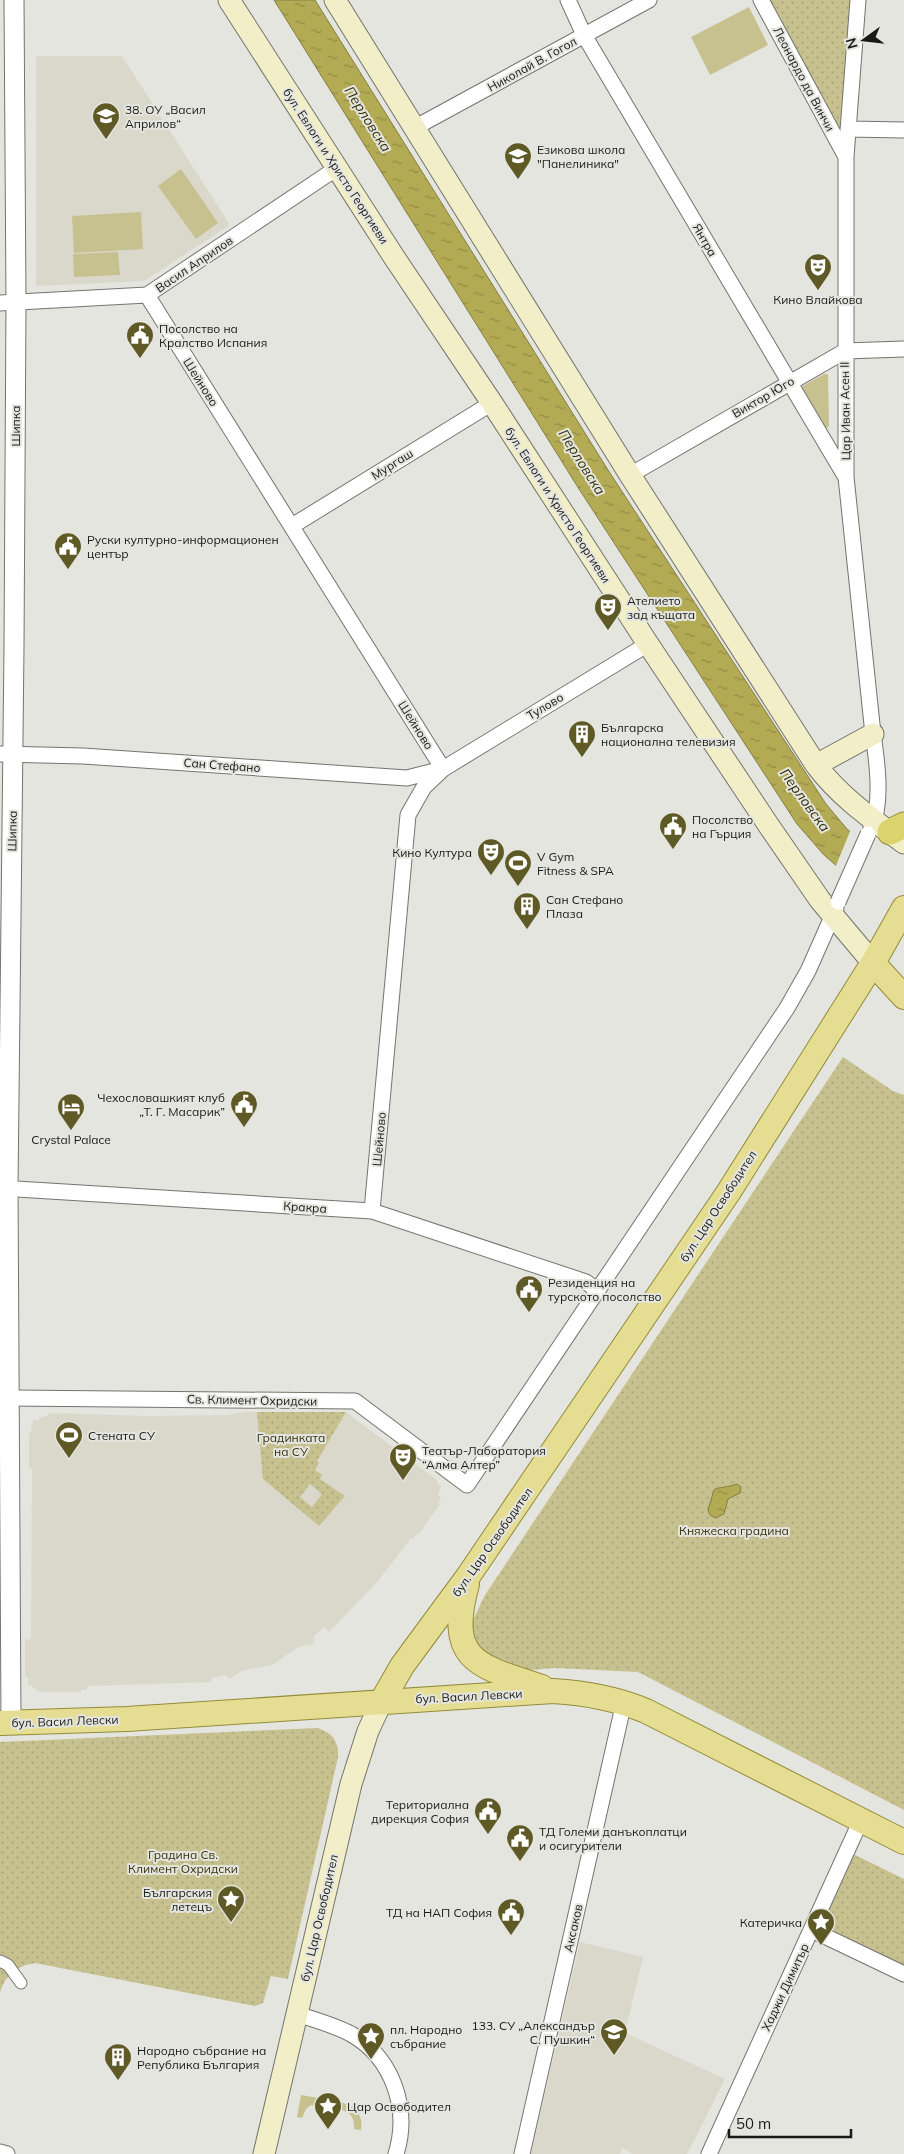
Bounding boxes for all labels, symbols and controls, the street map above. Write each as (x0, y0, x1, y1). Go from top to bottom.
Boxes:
north arrow (839, 15, 889, 65)
street label: Леонардо да Винчи (770, 24, 838, 134)
street label: Николай В. Гогол (485, 33, 579, 95)
text: N (841, 36, 862, 51)
water label: Перловска (341, 83, 396, 156)
street label: бул. Евлоги и Христо Георгиеви (280, 85, 392, 247)
school or university icon: 38. ОУ „Васил Априлов“ (91, 101, 121, 140)
place label: 38. ОУ „Васил Априлов“ (125, 102, 206, 131)
school or university icon: Езикова школа "Панелиника" (503, 141, 533, 180)
place label: Езикова школа "Панелиника" (537, 142, 625, 171)
street label: Янтра (690, 221, 720, 259)
street label: Васил Априлов (152, 232, 236, 295)
theatre icon: Кино Влайкова (803, 252, 833, 291)
place label: Кино Влайкова (773, 292, 863, 307)
public building icon: Посолство на Кралство Испания (125, 320, 155, 359)
place label: Посолство на Кралство Испания (159, 321, 267, 350)
street label: Шейново (180, 355, 222, 409)
street label: Цар Иван Асен II (837, 361, 853, 461)
street label: Виктор Юго (729, 373, 797, 421)
street label: Шипка (8, 405, 23, 447)
street label: бул. Евлоги и Христо Георгиеви (502, 424, 614, 586)
water label: Перловска (555, 426, 610, 499)
street label: Мургаш (368, 445, 416, 483)
public building icon: Руски културно-информационен център (53, 531, 83, 570)
place label: Руски културно-информационен център (87, 532, 279, 561)
theatre icon: Ателието зад къщата (593, 592, 623, 631)
place label: Ателието зад къщата (627, 593, 695, 622)
street label: Тулово (524, 689, 566, 723)
street label: Шейново (395, 698, 437, 752)
building icon: Българска национална телевизия (567, 719, 597, 758)
place label: Българска национална телевизия (601, 720, 736, 749)
street label: Сан Стефано (183, 755, 261, 775)
water label: Перловска (776, 765, 834, 836)
street label: Шипка (4, 810, 20, 852)
public building icon: Посолство на Гърция (658, 811, 688, 850)
place label: Посолство на Гърция (692, 812, 753, 841)
theatre icon: Кино Култура (476, 837, 506, 876)
place label: Кино Култура (392, 845, 472, 860)
sports icon: V Gym Fitness & SPA (503, 848, 533, 887)
place label: V Gym Fitness & SPA (537, 849, 614, 878)
building icon: Сан Стефано Плаза (512, 891, 542, 930)
place label: Сан Стефано Плаза (546, 892, 623, 921)
public building icon: Чехословашкият клуб „Т. Г. Масарик” (229, 1089, 259, 1128)
place label: Чехословашкият клуб „Т. Г. Масарик” (97, 1090, 225, 1119)
hotel icon: Crystal Palace (56, 1092, 86, 1131)
street label: Шейново (369, 1111, 389, 1167)
place label: Crystal Palace (31, 1132, 111, 1147)
street label: бул. Цар Освободител (676, 1147, 760, 1265)
street label: Кракра (283, 1198, 327, 1216)
public building icon: Резиденция на турското посолство (514, 1274, 544, 1313)
place label: Резиденция на турското посолство (548, 1275, 662, 1304)
street label: Св. Климент Охридски (187, 1391, 317, 1409)
sports icon: Стената СУ (54, 1420, 84, 1459)
place label: Стената СУ (88, 1428, 155, 1443)
park label: Градинката на СУ (257, 1430, 325, 1459)
theatre icon: Театър-Лаборатория “Алма Алтер” (388, 1442, 418, 1481)
place label: Театър-Лаборатория “Алма Алтер” (422, 1443, 546, 1472)
street label: бул. Цар Освободител (449, 1484, 535, 1600)
park label: Княжеска градина (679, 1523, 789, 1538)
street label: бул. Васил Левски (415, 1686, 523, 1706)
street label: бул. Васил Левски (11, 1712, 119, 1730)
public building icon: Териториална дирекция София (473, 1796, 503, 1835)
place label: Териториална дирекция София (371, 1797, 469, 1826)
public building icon: ТД Големи данъкоплатци и осигурители (505, 1823, 535, 1862)
place label: ТД Големи данъкоплатци и осигурители (539, 1824, 687, 1853)
park label: Градина Св. Климент Охридски (128, 1847, 238, 1876)
street label: бул. Цар Освободител (297, 1853, 341, 1983)
place icon: Българския летецъ (216, 1884, 246, 1923)
place label: Българския летецъ (143, 1885, 212, 1914)
public building icon: ТД на НАП София (496, 1897, 526, 1936)
street label: Аксаков (560, 1902, 586, 1953)
place label: ТД на НАП София (386, 1905, 492, 1920)
place icon: Катеричка (806, 1907, 836, 1946)
place label: Катеричка (740, 1915, 802, 1930)
street label: Хаджи Димитър (758, 1941, 812, 2033)
school or university icon: 133. СУ „Александър С. Пушкин“ (599, 2017, 629, 2056)
place label: 133. СУ „Александър С. Пушкин“ (472, 2018, 595, 2047)
place icon: пл. Народно събрание (356, 2021, 386, 2060)
place label: пл. Народно събрание (390, 2022, 462, 2051)
building icon: Народно събрание на Република България (103, 2042, 133, 2081)
place label: Народно събрание на Република България (137, 2043, 266, 2072)
place icon: Цар Освободител (313, 2091, 343, 2130)
place label: Цар Освободител (347, 2099, 451, 2114)
scale bar (729, 2106, 852, 2138)
text: 50 m (736, 2114, 771, 2133)

